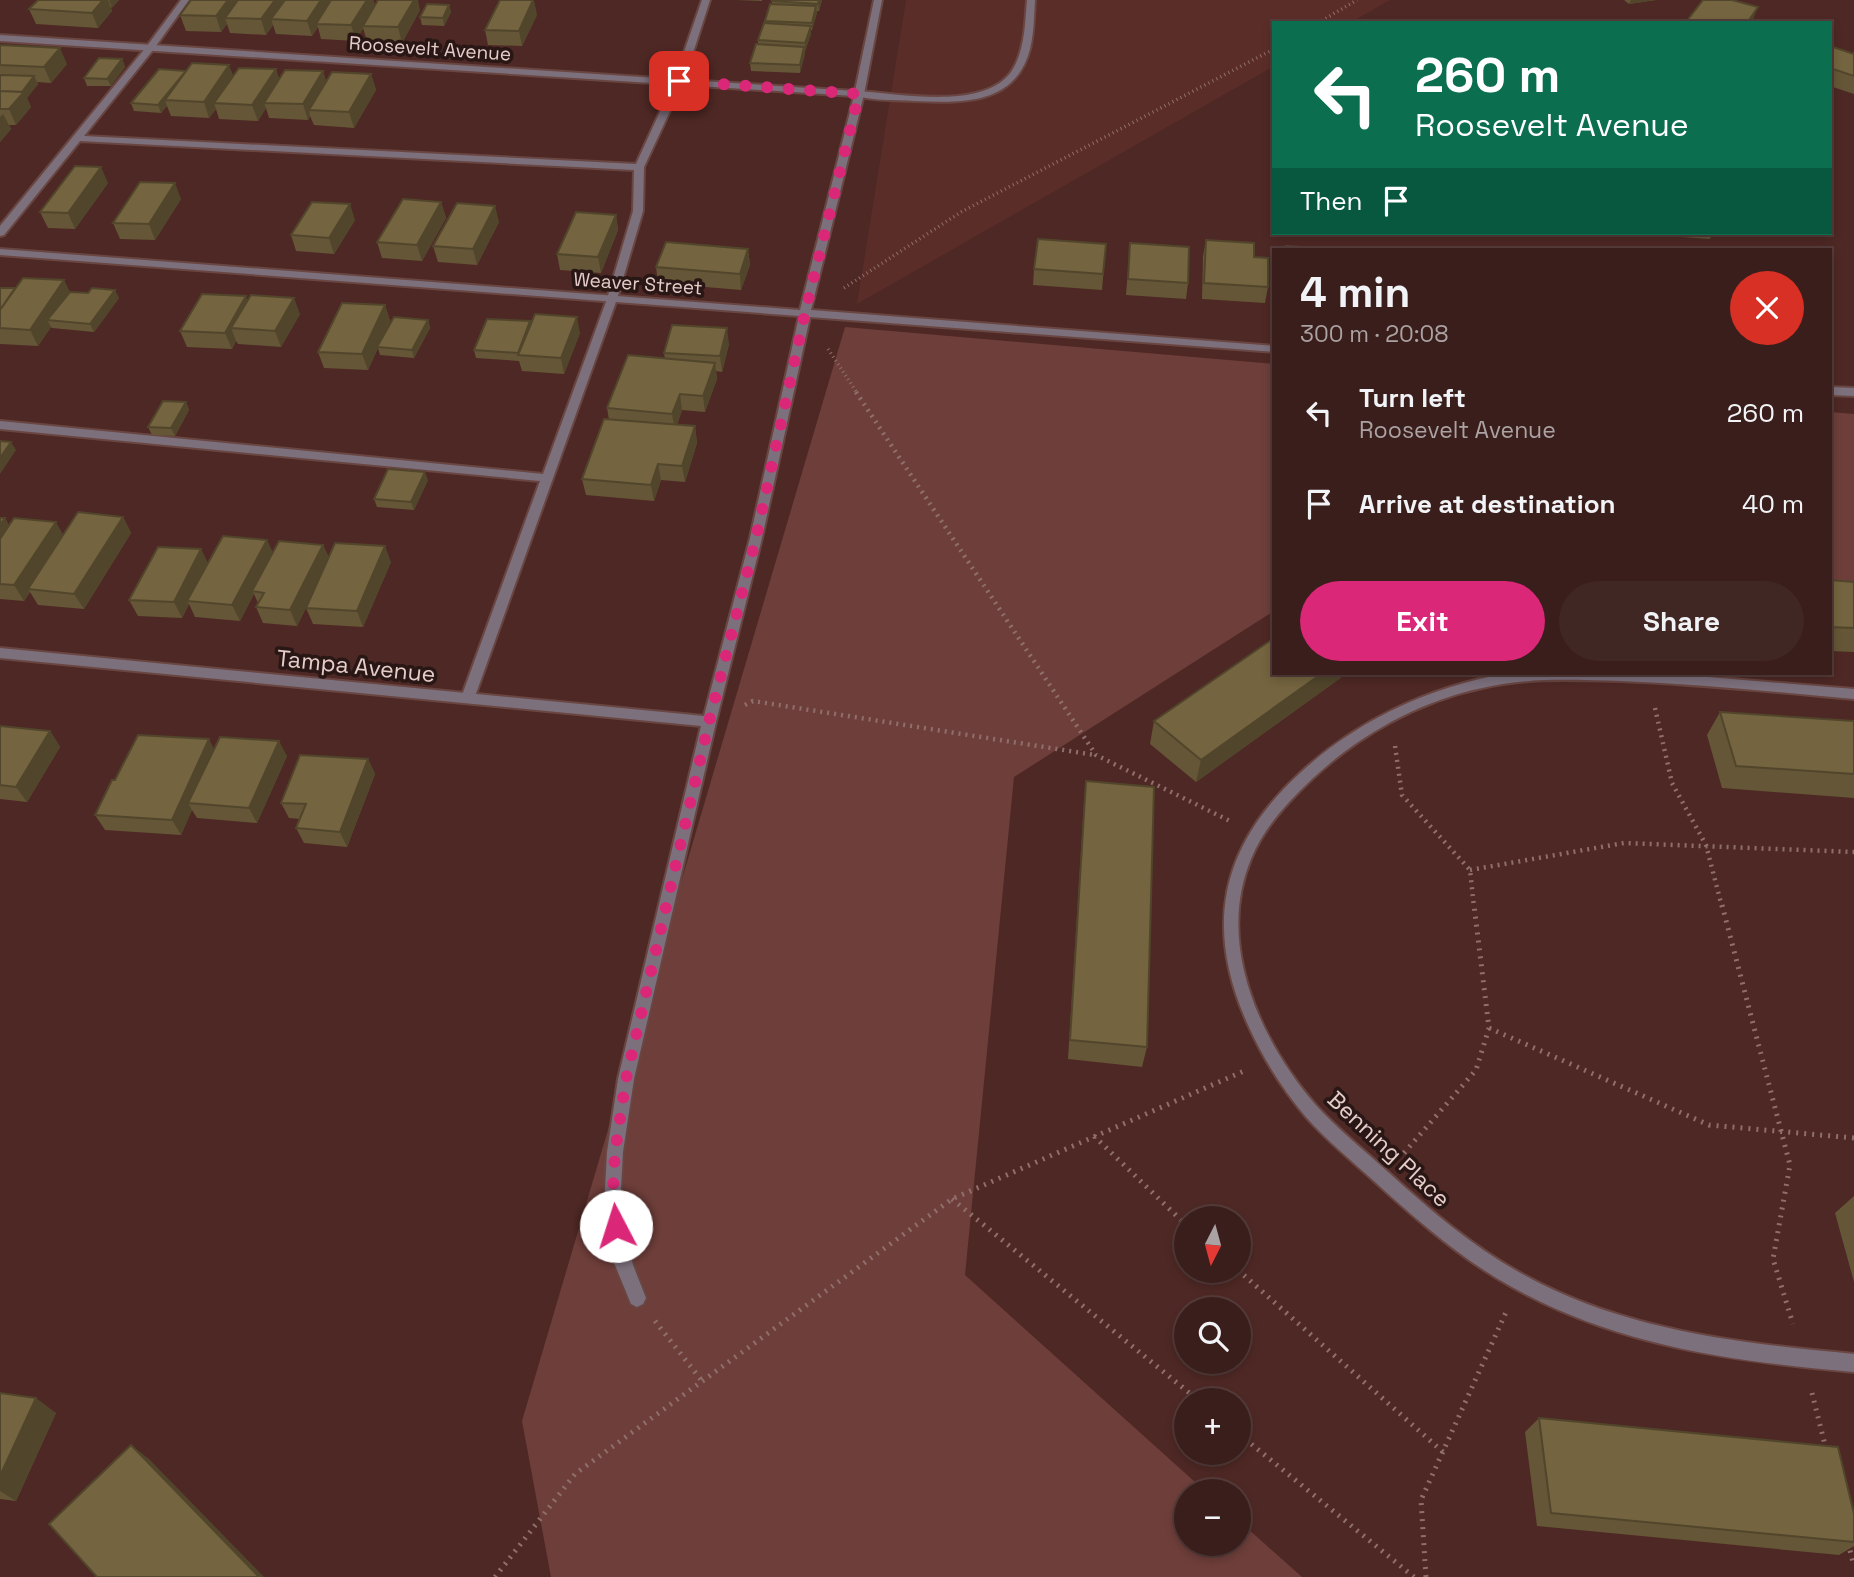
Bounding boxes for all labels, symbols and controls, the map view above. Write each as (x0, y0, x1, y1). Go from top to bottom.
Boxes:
street label: Roosevelt Avenue (348, 30, 512, 67)
text: 260 m (1415, 44, 1560, 106)
icon: left (1300, 49, 1391, 140)
pin (649, 51, 709, 111)
icon: arrive (660, 62, 698, 100)
text: Roosevelt Avenue (1415, 105, 1689, 145)
icon: arrive (1377, 182, 1415, 220)
text: Then (1300, 184, 1363, 218)
text: 4 min (1300, 266, 1410, 319)
street label: Weaver Street (573, 267, 703, 300)
button: close (1730, 271, 1804, 345)
text: 300 m · 20:08 (1300, 319, 1449, 349)
text: Turn left (1359, 381, 1466, 415)
icon: left (1300, 394, 1338, 432)
text: 260 m (1727, 396, 1804, 430)
text: Roosevelt Avenue (1359, 415, 1556, 445)
icon: arrive (1300, 485, 1338, 523)
text: Arrive at destination (1359, 487, 1616, 521)
text: 40 m (1742, 487, 1804, 521)
button: Exit (1300, 581, 1545, 661)
button: Share (1559, 581, 1804, 661)
street label: Tampa Avenue (275, 643, 437, 689)
street label: Benning Place (1321, 1084, 1457, 1214)
position arrow (579, 1189, 653, 1263)
north arrow (1174, 1206, 1251, 1283)
map controls (1174, 1206, 1251, 1556)
button: search (1174, 1297, 1251, 1374)
button: + (1174, 1388, 1251, 1465)
button: − (1174, 1479, 1251, 1556)

